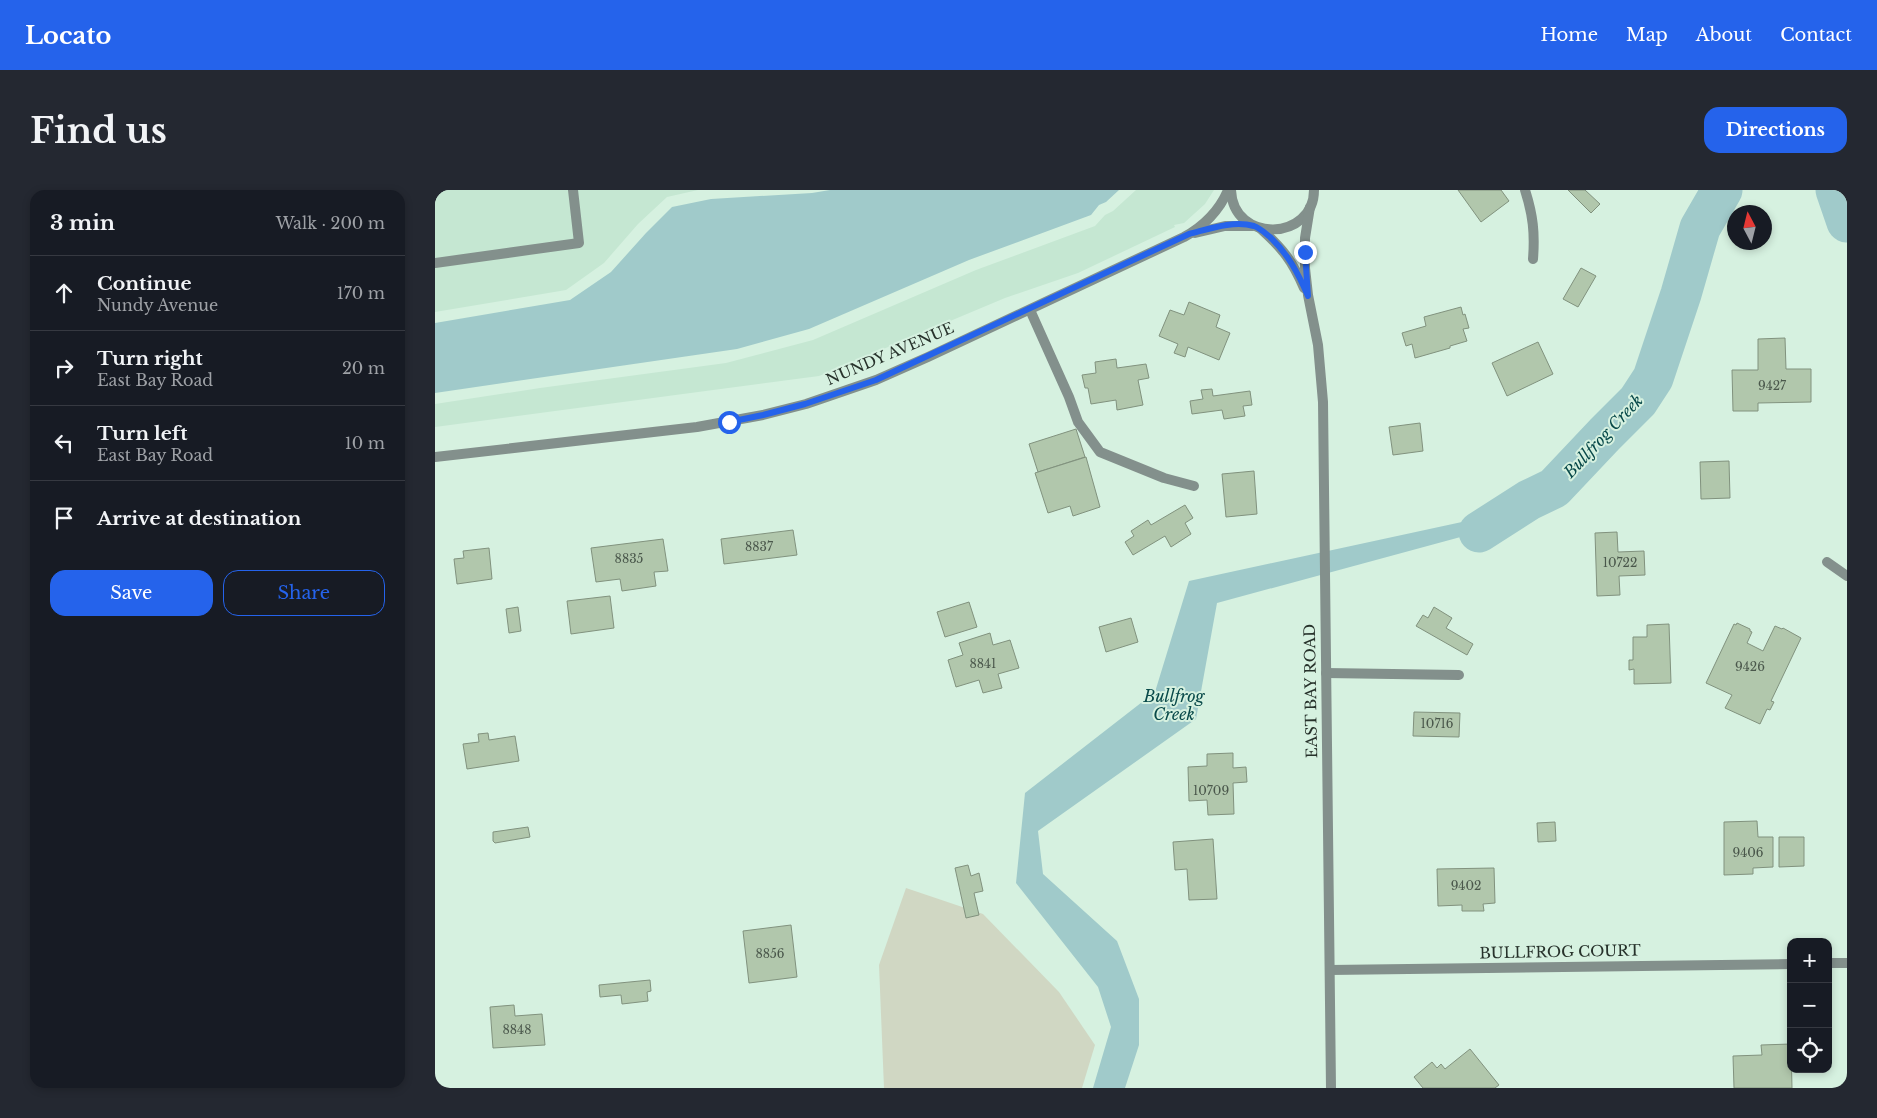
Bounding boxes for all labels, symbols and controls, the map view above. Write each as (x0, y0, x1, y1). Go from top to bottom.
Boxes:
text: Locato (25, 21, 111, 50)
text: Home (1540, 24, 1598, 46)
text: Map (1626, 24, 1668, 46)
text: About (1696, 24, 1752, 46)
text: Contact (1780, 24, 1852, 46)
button: Directions (1704, 107, 1847, 153)
text: Find us (30, 109, 167, 152)
north arrow (1727, 205, 1772, 250)
text: 3 min (50, 210, 115, 236)
text: Walk · 200 m (276, 213, 385, 233)
route end (1294, 241, 1317, 264)
text: Continue (97, 272, 192, 295)
icon: ahead (50, 279, 78, 307)
text: 170 m (337, 283, 385, 303)
text: Nundy Avenue (97, 295, 218, 315)
street label: NUNDY AVENUE (823, 318, 957, 389)
text: Turn right (97, 347, 203, 370)
icon: right (50, 354, 78, 382)
text: 20 m (342, 358, 385, 378)
text: East Bay Road (97, 370, 213, 390)
house number: 9427 (1758, 378, 1787, 393)
water label: Bullfrog Creek (1559, 390, 1647, 483)
route start (718, 411, 741, 434)
text: Turn left (97, 422, 188, 445)
icon: left (50, 429, 78, 457)
text: 10 m (345, 433, 385, 453)
text: East Bay Road (97, 445, 213, 465)
icon: arrive (50, 504, 78, 532)
text: Arrive at destination (97, 507, 301, 530)
house number: 8837 (745, 539, 774, 554)
house number: 8835 (615, 551, 644, 566)
house number: 10722 (1603, 555, 1637, 570)
button: Save (50, 570, 213, 616)
button: Share (223, 570, 385, 616)
street label: EAST BAY ROAD (1300, 624, 1321, 758)
house number: 8841 (970, 656, 996, 671)
house number: 9426 (1735, 659, 1765, 674)
water label: Bullfrog Creek (1143, 686, 1206, 724)
house number: 10716 (1420, 716, 1454, 731)
house number: 10709 (1193, 783, 1229, 798)
house number: 9406 (1732, 845, 1764, 860)
house number: 9402 (1451, 878, 1481, 893)
map controls (1787, 938, 1832, 1073)
button: + (1787, 938, 1832, 983)
street label: BULLFROG COURT (1479, 941, 1641, 962)
house number: 8856 (755, 946, 785, 961)
button: − (1787, 983, 1832, 1028)
house number: 8848 (503, 1022, 531, 1037)
button: locate (1787, 1028, 1832, 1073)

